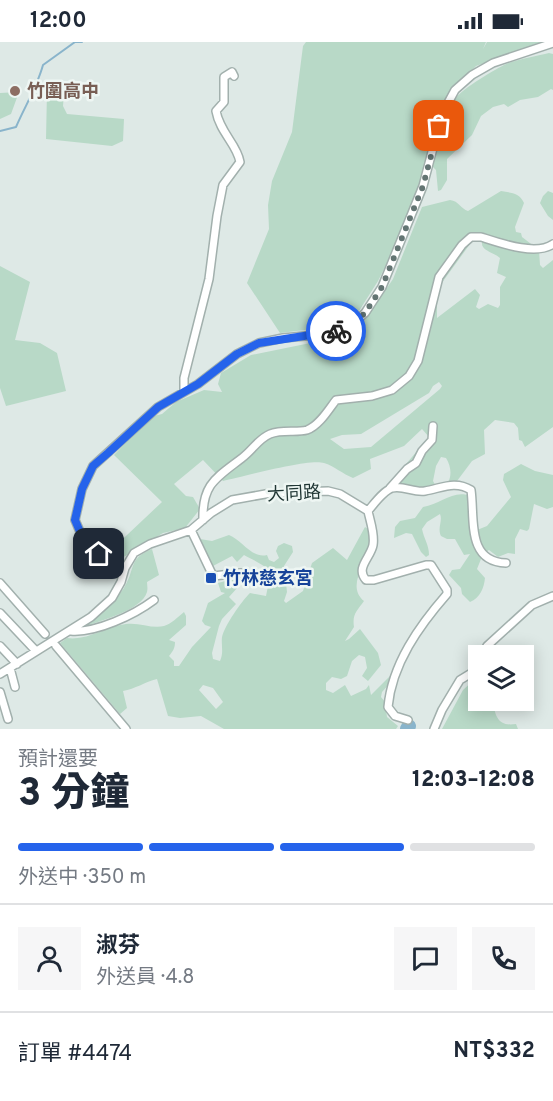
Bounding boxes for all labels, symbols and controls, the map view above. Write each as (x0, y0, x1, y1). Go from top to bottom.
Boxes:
text: 12:00 (30, 8, 87, 35)
place label: 竹圍高中 (27, 81, 99, 104)
marker: 竹圍高中 (8, 84, 22, 98)
pin (413, 100, 464, 151)
icon: bag (422, 109, 455, 142)
courier (306, 301, 366, 361)
icon: bike (320, 315, 353, 348)
street label: 大同路 (267, 482, 322, 507)
pin (73, 528, 124, 579)
icon: home (82, 537, 115, 570)
place label: 竹林慈玄宮 (223, 568, 313, 591)
marker: 竹林慈玄宮 (204, 571, 218, 585)
map controls (468, 645, 534, 711)
button: layers (468, 645, 534, 711)
text: 預計還要 (18, 747, 98, 773)
text: 12:03–12:08 (412, 767, 535, 794)
text: 3 分鐘 (18, 771, 129, 820)
text: 外送中 · 350 m (18, 865, 146, 891)
button: person (18, 927, 81, 990)
button: chat (394, 927, 457, 990)
button: phone (472, 927, 535, 990)
text: 淑芬 (96, 933, 140, 960)
text: 外送員 · 4.8 (96, 965, 195, 991)
text: NT$332 (453, 1038, 535, 1065)
text: 訂單 #4474 (18, 1041, 132, 1068)

